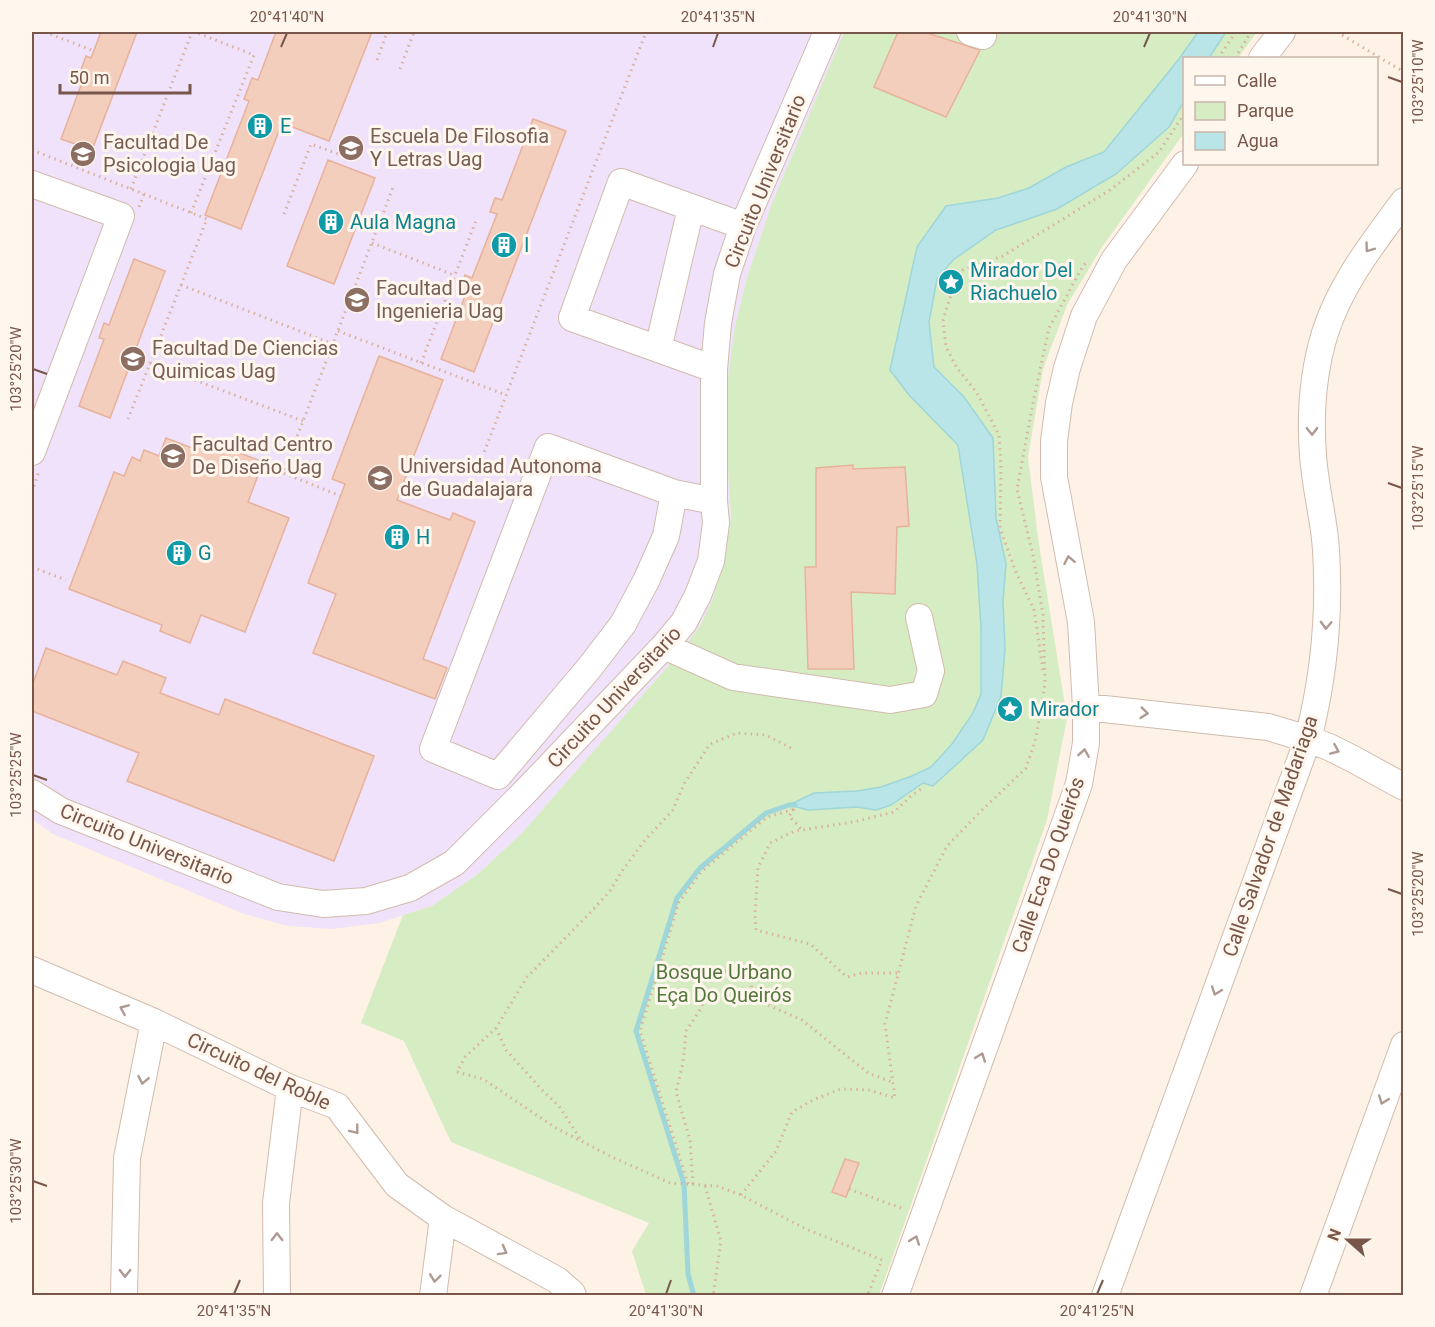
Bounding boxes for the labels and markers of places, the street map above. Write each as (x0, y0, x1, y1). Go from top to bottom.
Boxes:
building icon: E (245, 111, 275, 141)
place label: E (280, 114, 291, 138)
place label: Escuela De Filosofia Y Letras Uag (370, 124, 549, 171)
place label: Facultad De Psicologia Uag (103, 130, 236, 177)
school or university icon: Escuela De Filosofia Y Letras Uag (336, 133, 366, 163)
school or university icon: Facultad De Psicologia Uag (68, 139, 98, 169)
building icon: Aula Magna (316, 207, 346, 237)
place label: Aula Magna (350, 210, 456, 234)
building icon: I (489, 230, 519, 260)
place label: I (524, 233, 529, 257)
place label: Mirador Del Riachuelo (970, 258, 1073, 305)
place icon: Mirador Del Riachuelo (936, 267, 966, 297)
place label: Facultad De Ingenieria Uag (376, 276, 503, 323)
school or university icon: Facultad De Ingenieria Uag (342, 285, 372, 315)
place label: Facultad De Ciencias Quimicas Uag (152, 336, 338, 383)
school or university icon: Facultad De Ciencias Quimicas Uag (118, 344, 148, 374)
place label: Facultad Centro De Diseño Uag (192, 432, 333, 479)
school or university icon: Facultad Centro De Diseño Uag (158, 441, 188, 471)
place label: Universidad Autonoma de Guadalajara (400, 454, 602, 501)
school or university icon: Universidad Autonoma de Guadalajara (365, 463, 395, 493)
building icon: H (382, 522, 412, 552)
place label: H (416, 525, 430, 549)
building icon: G (164, 538, 194, 568)
place label: G (198, 541, 212, 565)
place icon: Mirador (995, 694, 1025, 724)
place label: Mirador (1030, 697, 1099, 721)

